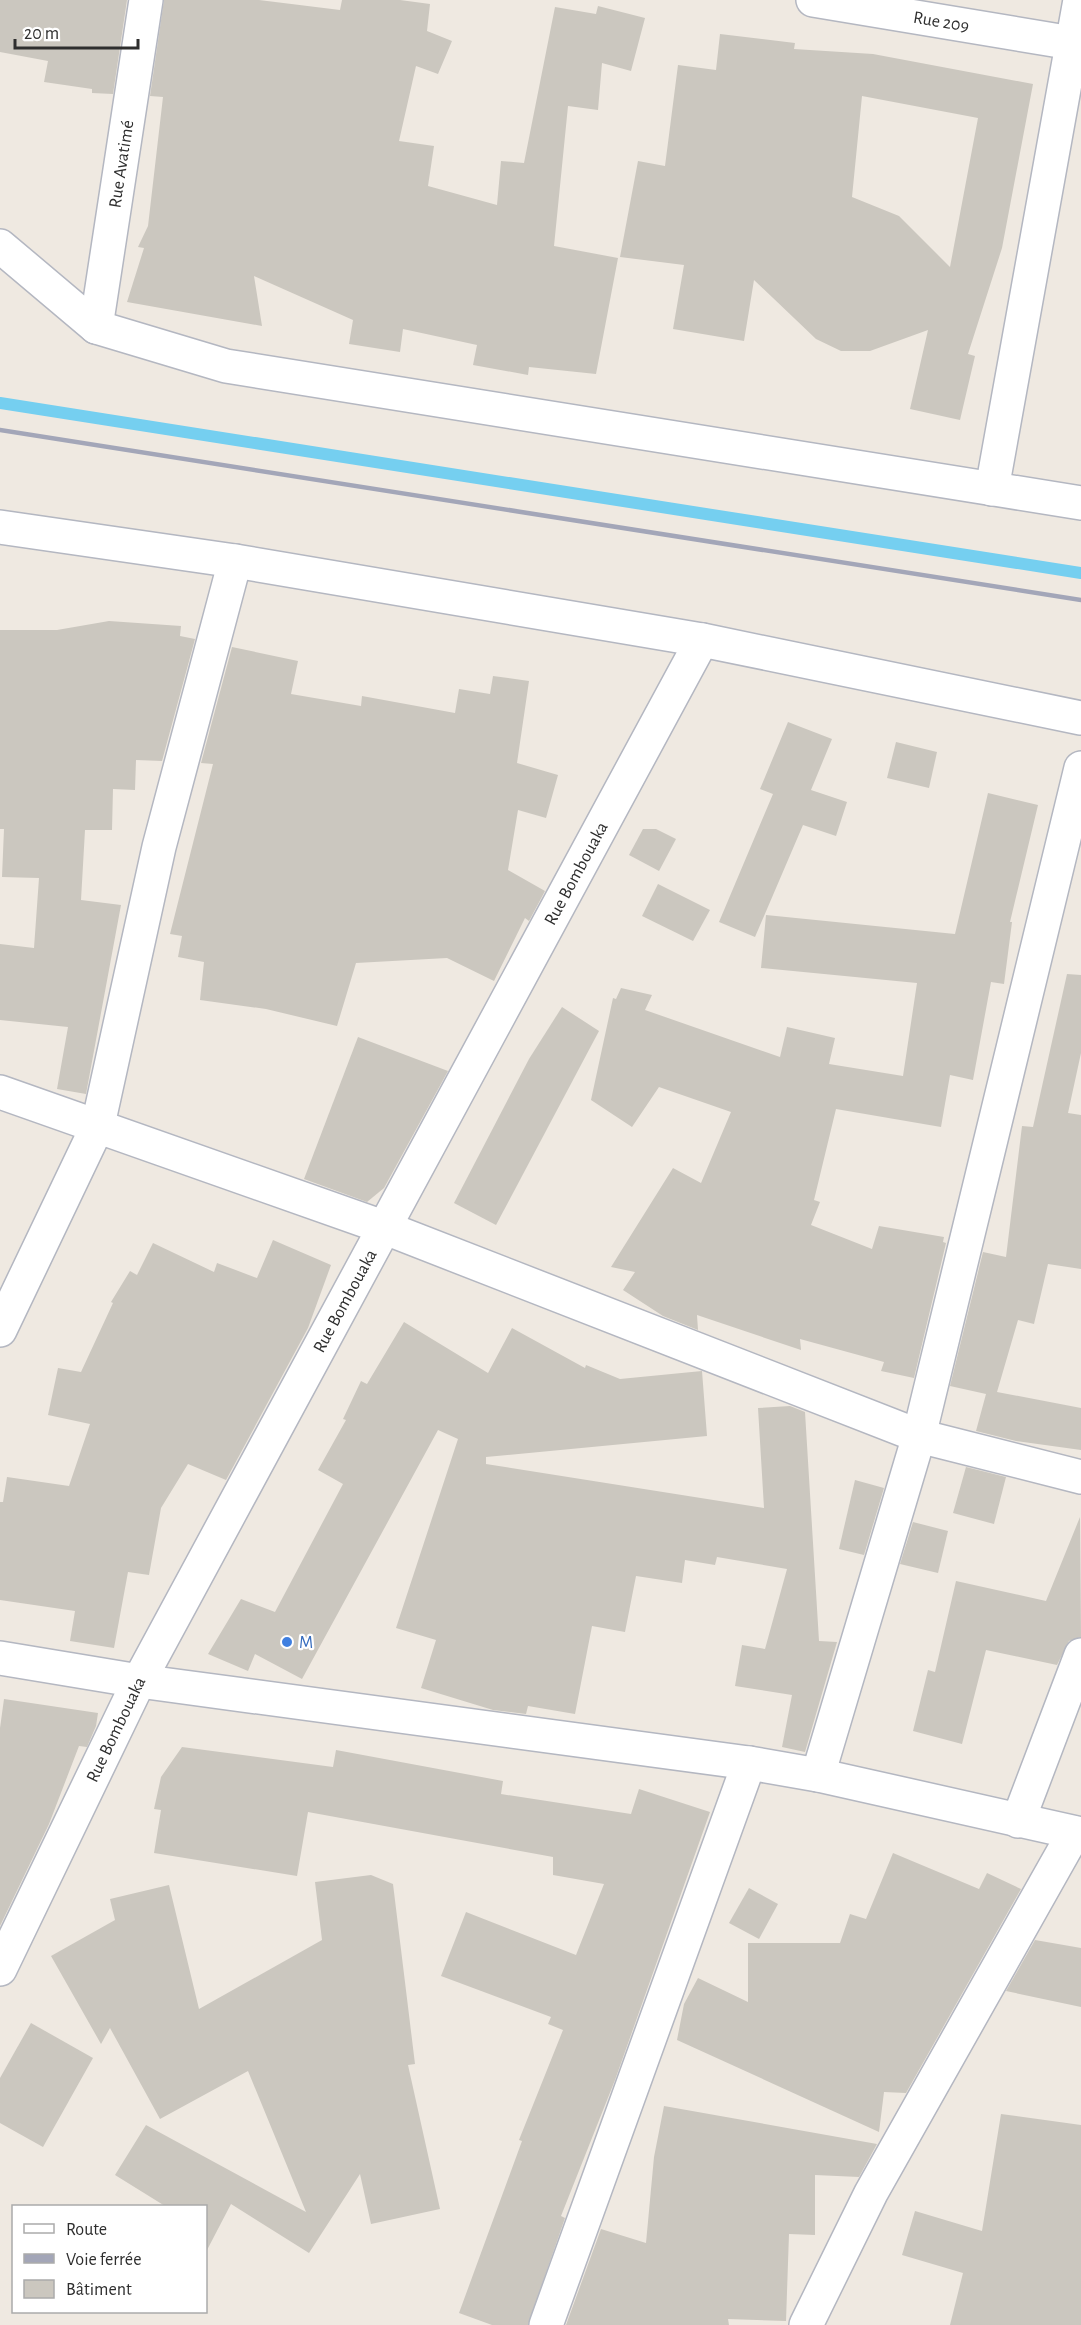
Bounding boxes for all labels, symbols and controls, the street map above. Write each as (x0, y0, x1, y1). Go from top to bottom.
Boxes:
street label: Rue 209 (912, 9, 970, 36)
scale bar (15, 12, 138, 50)
text: 20 m (24, 25, 59, 43)
street label: Rue Avatimé (106, 119, 138, 209)
street label: Rue Bombouaka (542, 819, 612, 928)
street label: Rue Bombouaka (310, 1247, 381, 1356)
place label: M (299, 1634, 313, 1652)
marker: M (280, 1635, 294, 1649)
street label: Rue Bombouaka (84, 1674, 150, 1785)
legend (12, 2205, 207, 2313)
text: Route (66, 2221, 107, 2239)
text: Voie ferrée (66, 2251, 141, 2269)
text: Bâtiment (66, 2281, 132, 2299)

